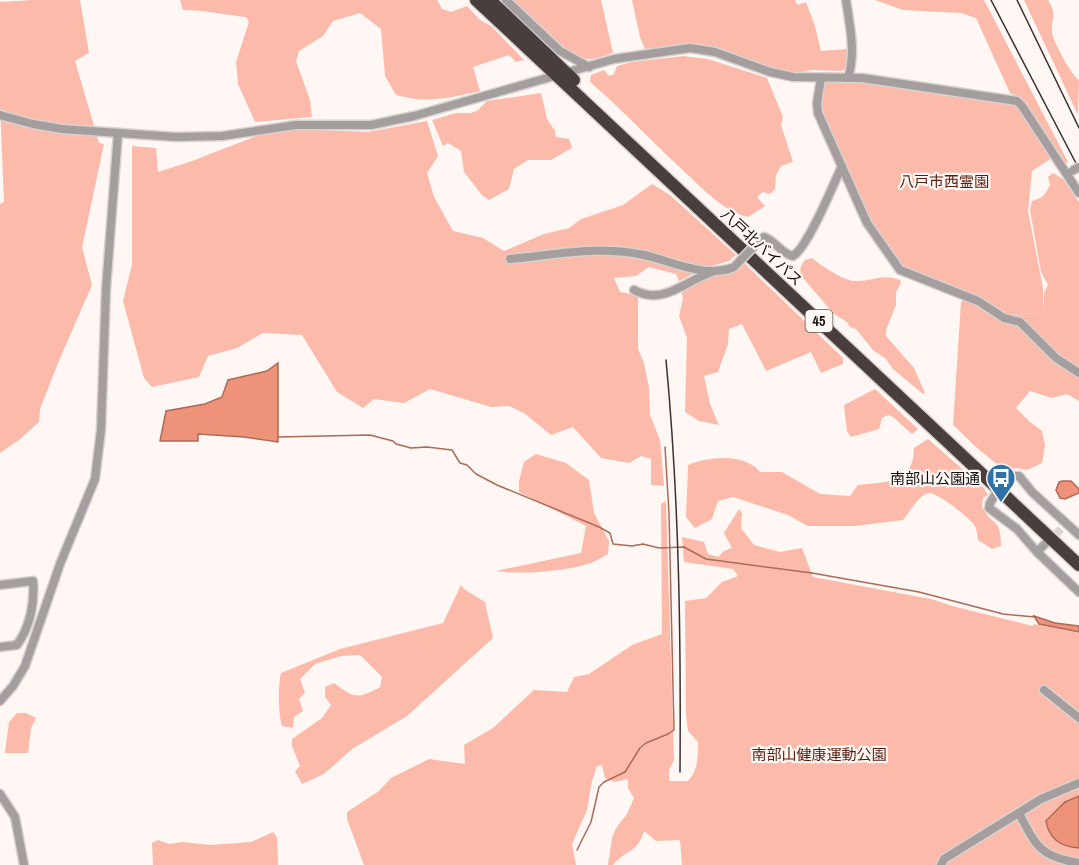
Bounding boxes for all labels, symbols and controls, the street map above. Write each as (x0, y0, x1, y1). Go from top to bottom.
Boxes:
park label: 八戸市西霊園 (899, 171, 989, 192)
street label: 八戸北バイパス (717, 204, 807, 290)
road number: 45 (806, 310, 832, 332)
bus stop icon: 南部山公園通 (985, 462, 1017, 504)
place label: 南部山公園通 (890, 468, 980, 489)
park label: 南部山健康運動公園 (751, 744, 887, 765)

